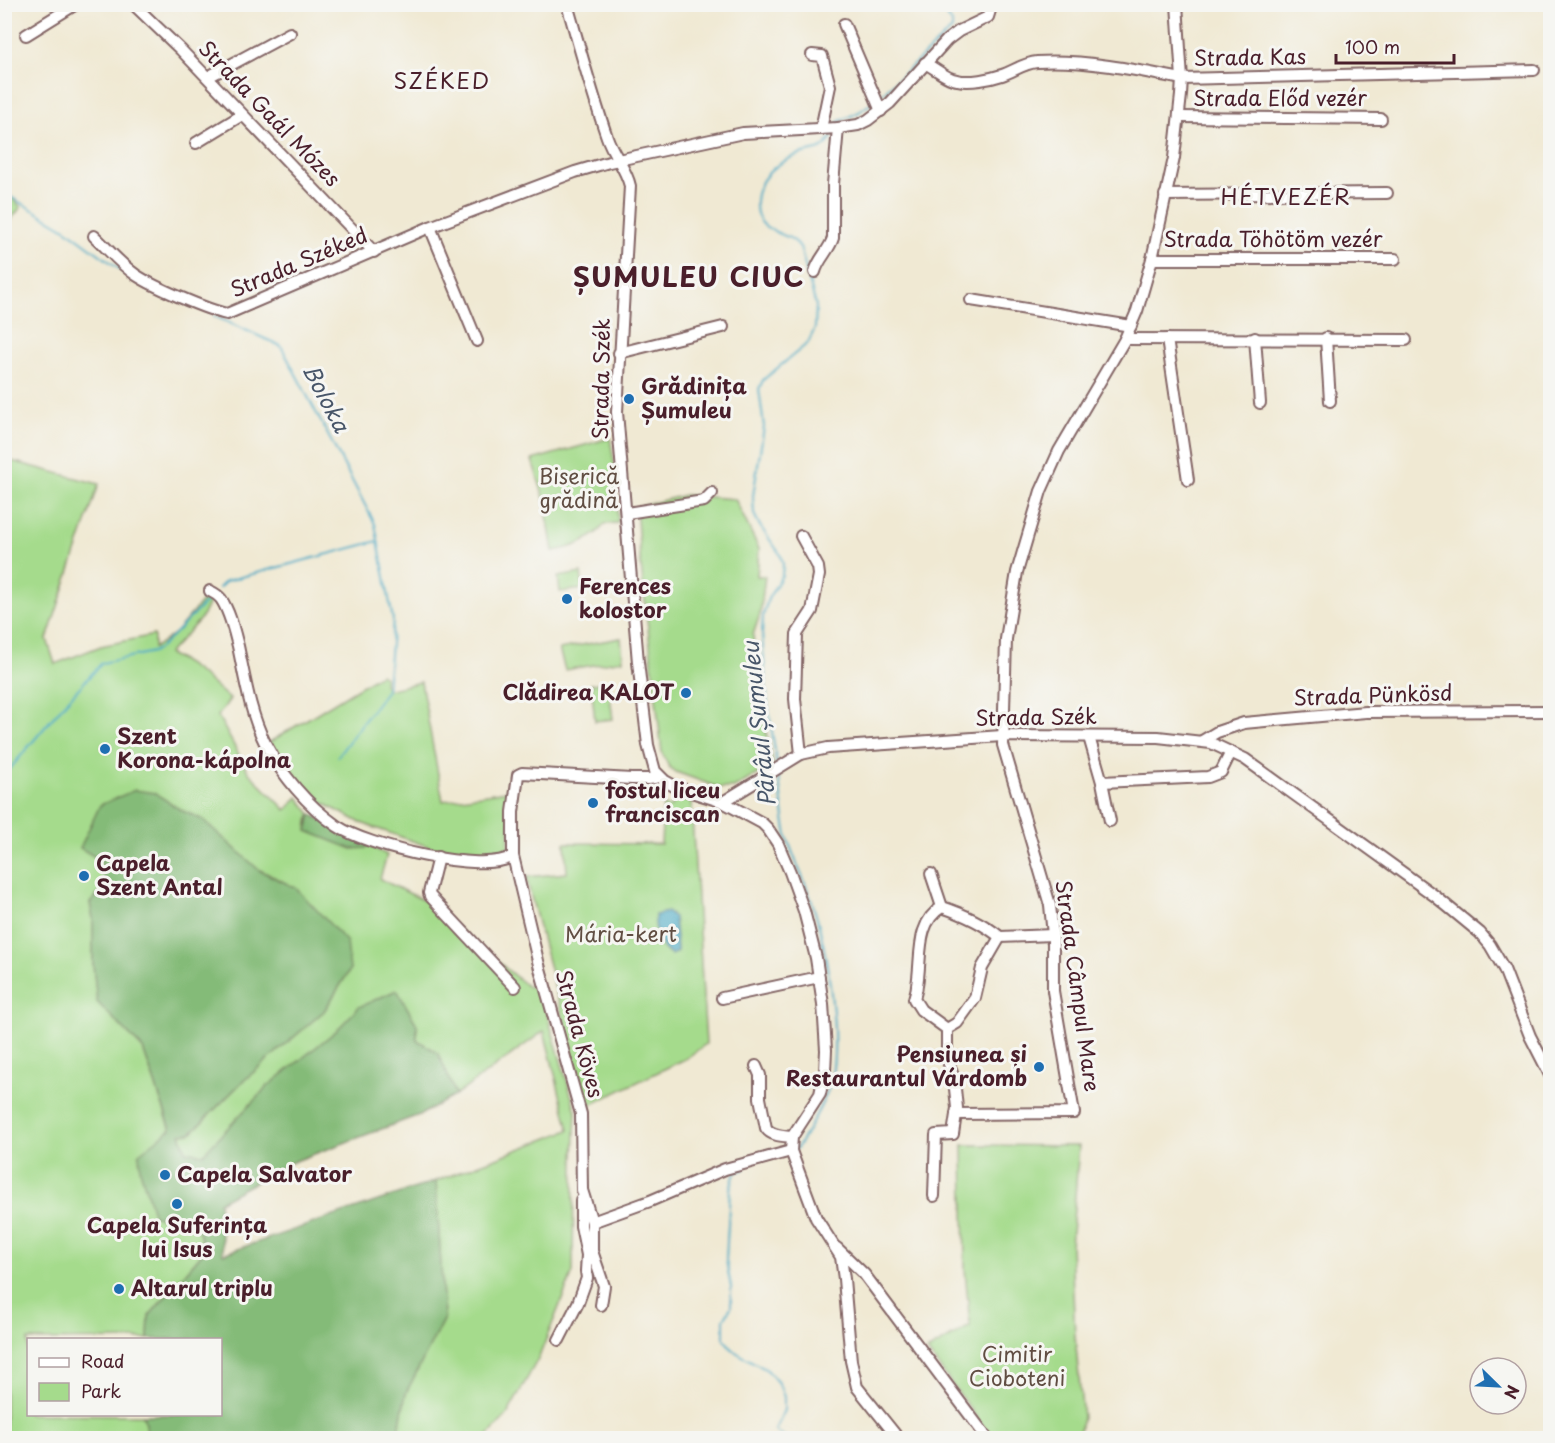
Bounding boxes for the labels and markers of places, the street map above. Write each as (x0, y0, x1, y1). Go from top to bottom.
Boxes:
place label: Grădinița Șumuleu (641, 369, 747, 425)
marker: Grădinița Șumuleu (622, 392, 636, 406)
place label: Ferences kolostor (579, 569, 671, 625)
marker: Ferences kolostor (560, 592, 574, 606)
place label: Clădirea KALOT (502, 675, 675, 707)
marker: Clădirea KALOT (679, 686, 693, 700)
place label: Szent Korona-kápolna (117, 719, 291, 775)
marker: Szent Korona-kápolna (98, 742, 112, 756)
place label: fostul liceu franciscan (605, 773, 720, 829)
marker: fostul liceu franciscan (586, 796, 600, 810)
place label: Capela Szent Antal (96, 846, 222, 902)
marker: Capela Szent Antal (77, 869, 91, 883)
place label: Pensiunea și Restaurantul Várdomb (786, 1037, 1027, 1093)
marker: Pensiunea și Restaurantul Várdomb (1032, 1060, 1046, 1074)
place label: Capela Salvator (177, 1157, 352, 1189)
marker: Capela Salvator (158, 1168, 172, 1182)
marker: Capela Suferința lui Isus (170, 1197, 184, 1211)
place label: Capela Suferința lui Isus (87, 1208, 267, 1264)
place label: Altarul triplu (131, 1271, 273, 1303)
marker: Altarul triplu (112, 1282, 126, 1296)

